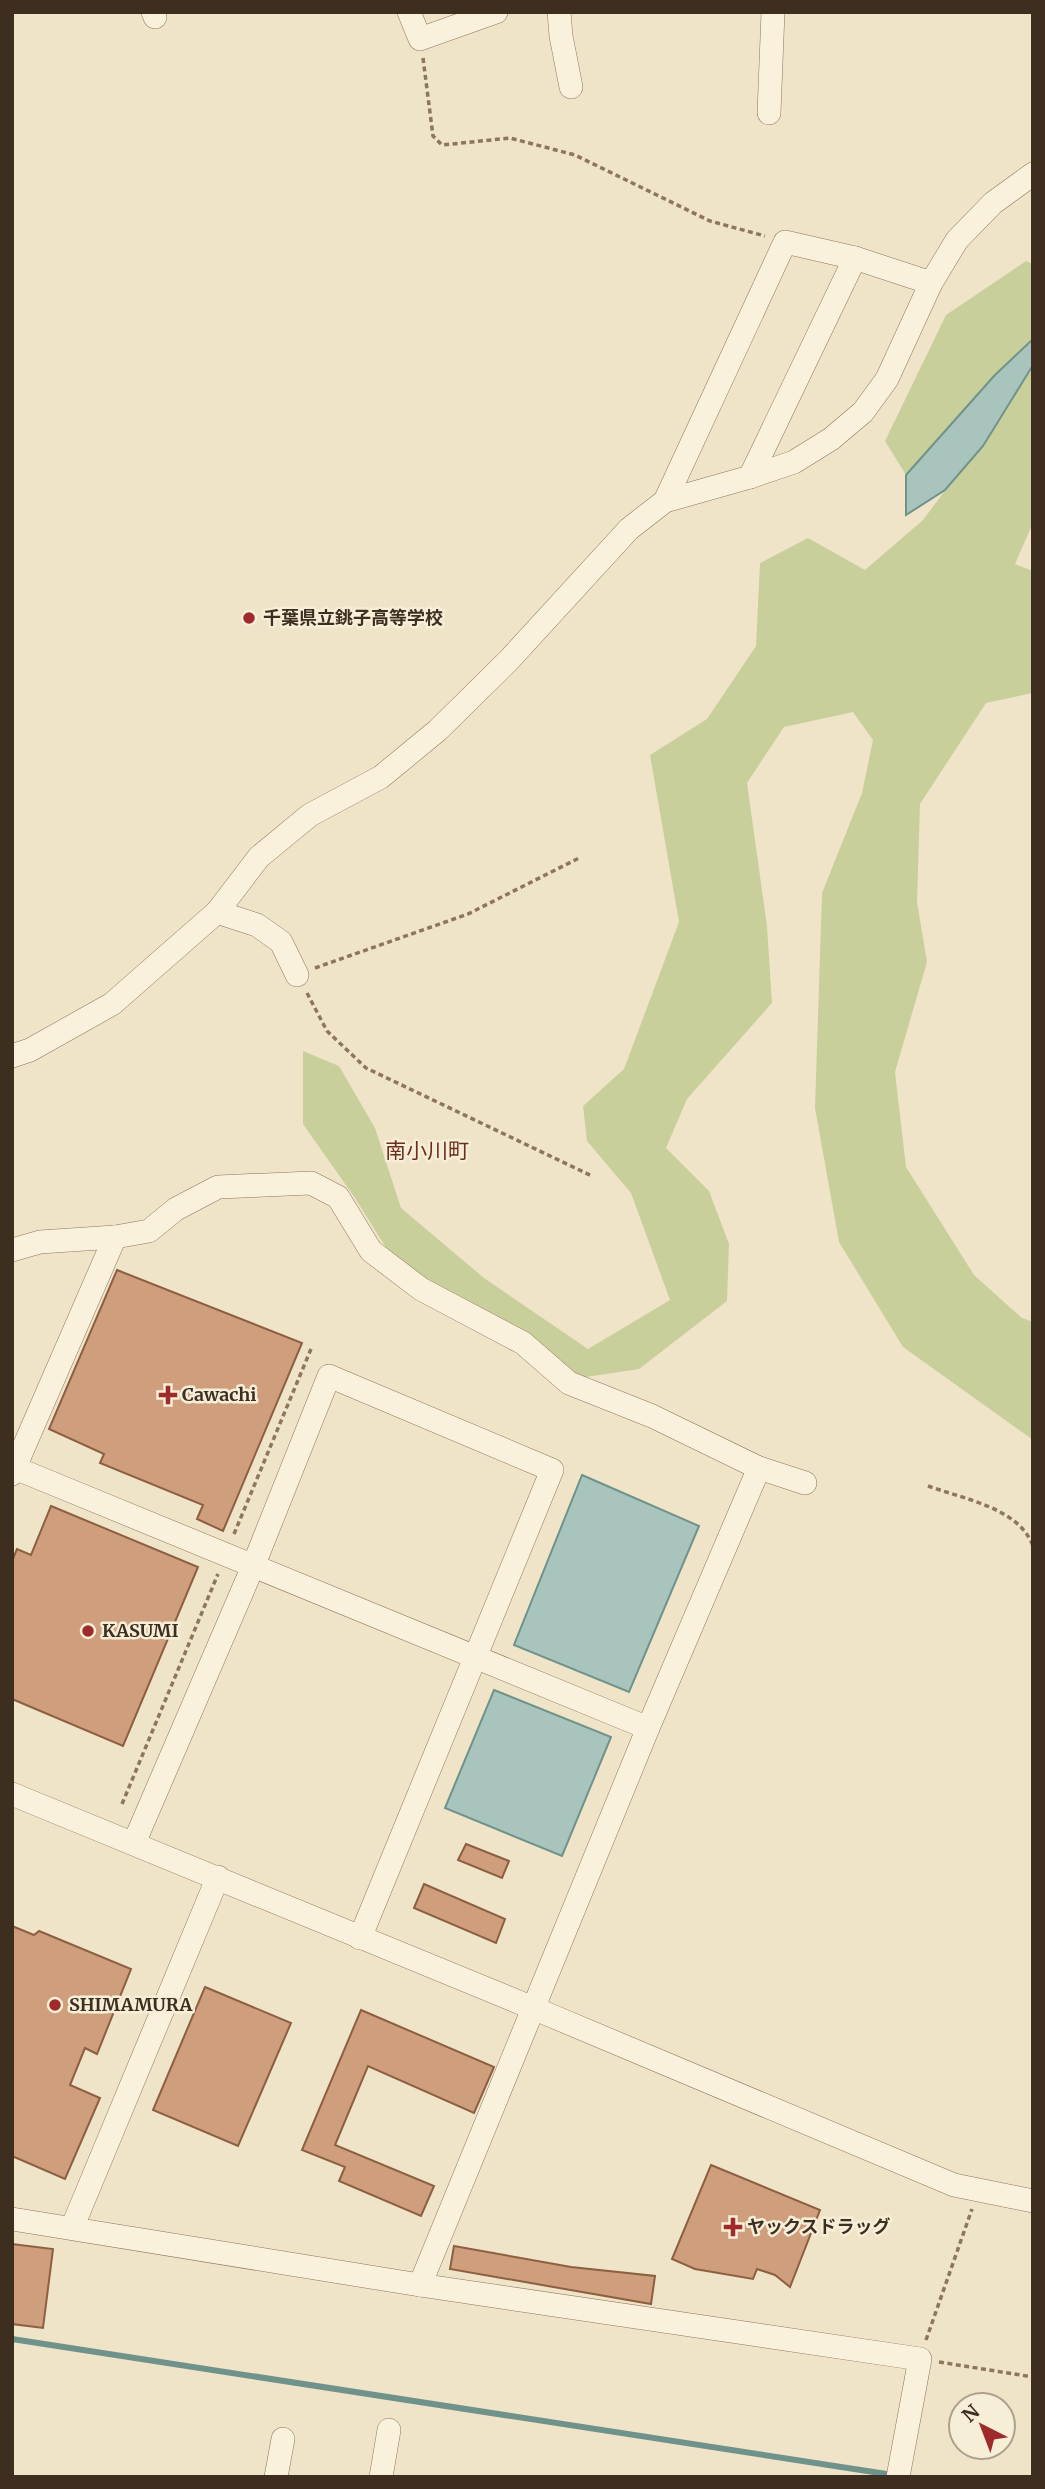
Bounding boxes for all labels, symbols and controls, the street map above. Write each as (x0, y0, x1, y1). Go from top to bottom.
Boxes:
place label: 千葉県立銚子高等学校 (263, 606, 443, 629)
marker: 千葉県立銚子高等学校 (241, 610, 257, 626)
district label: 南小川町 (385, 1137, 469, 1164)
place label: Cawachi (182, 1383, 256, 1406)
marker: Cawachi (160, 1387, 176, 1403)
place label: KASUMI (102, 1619, 179, 1642)
marker: KASUMI (80, 1623, 96, 1639)
place label: SHIMAMURA (69, 1993, 192, 2016)
marker: SHIMAMURA (47, 1997, 63, 2013)
place label: ヤックスドラッグ (747, 2215, 890, 2238)
marker: ヤックスドラッグ (725, 2219, 741, 2235)
north arrow (947, 2391, 1017, 2461)
text: N (957, 2399, 984, 2427)

